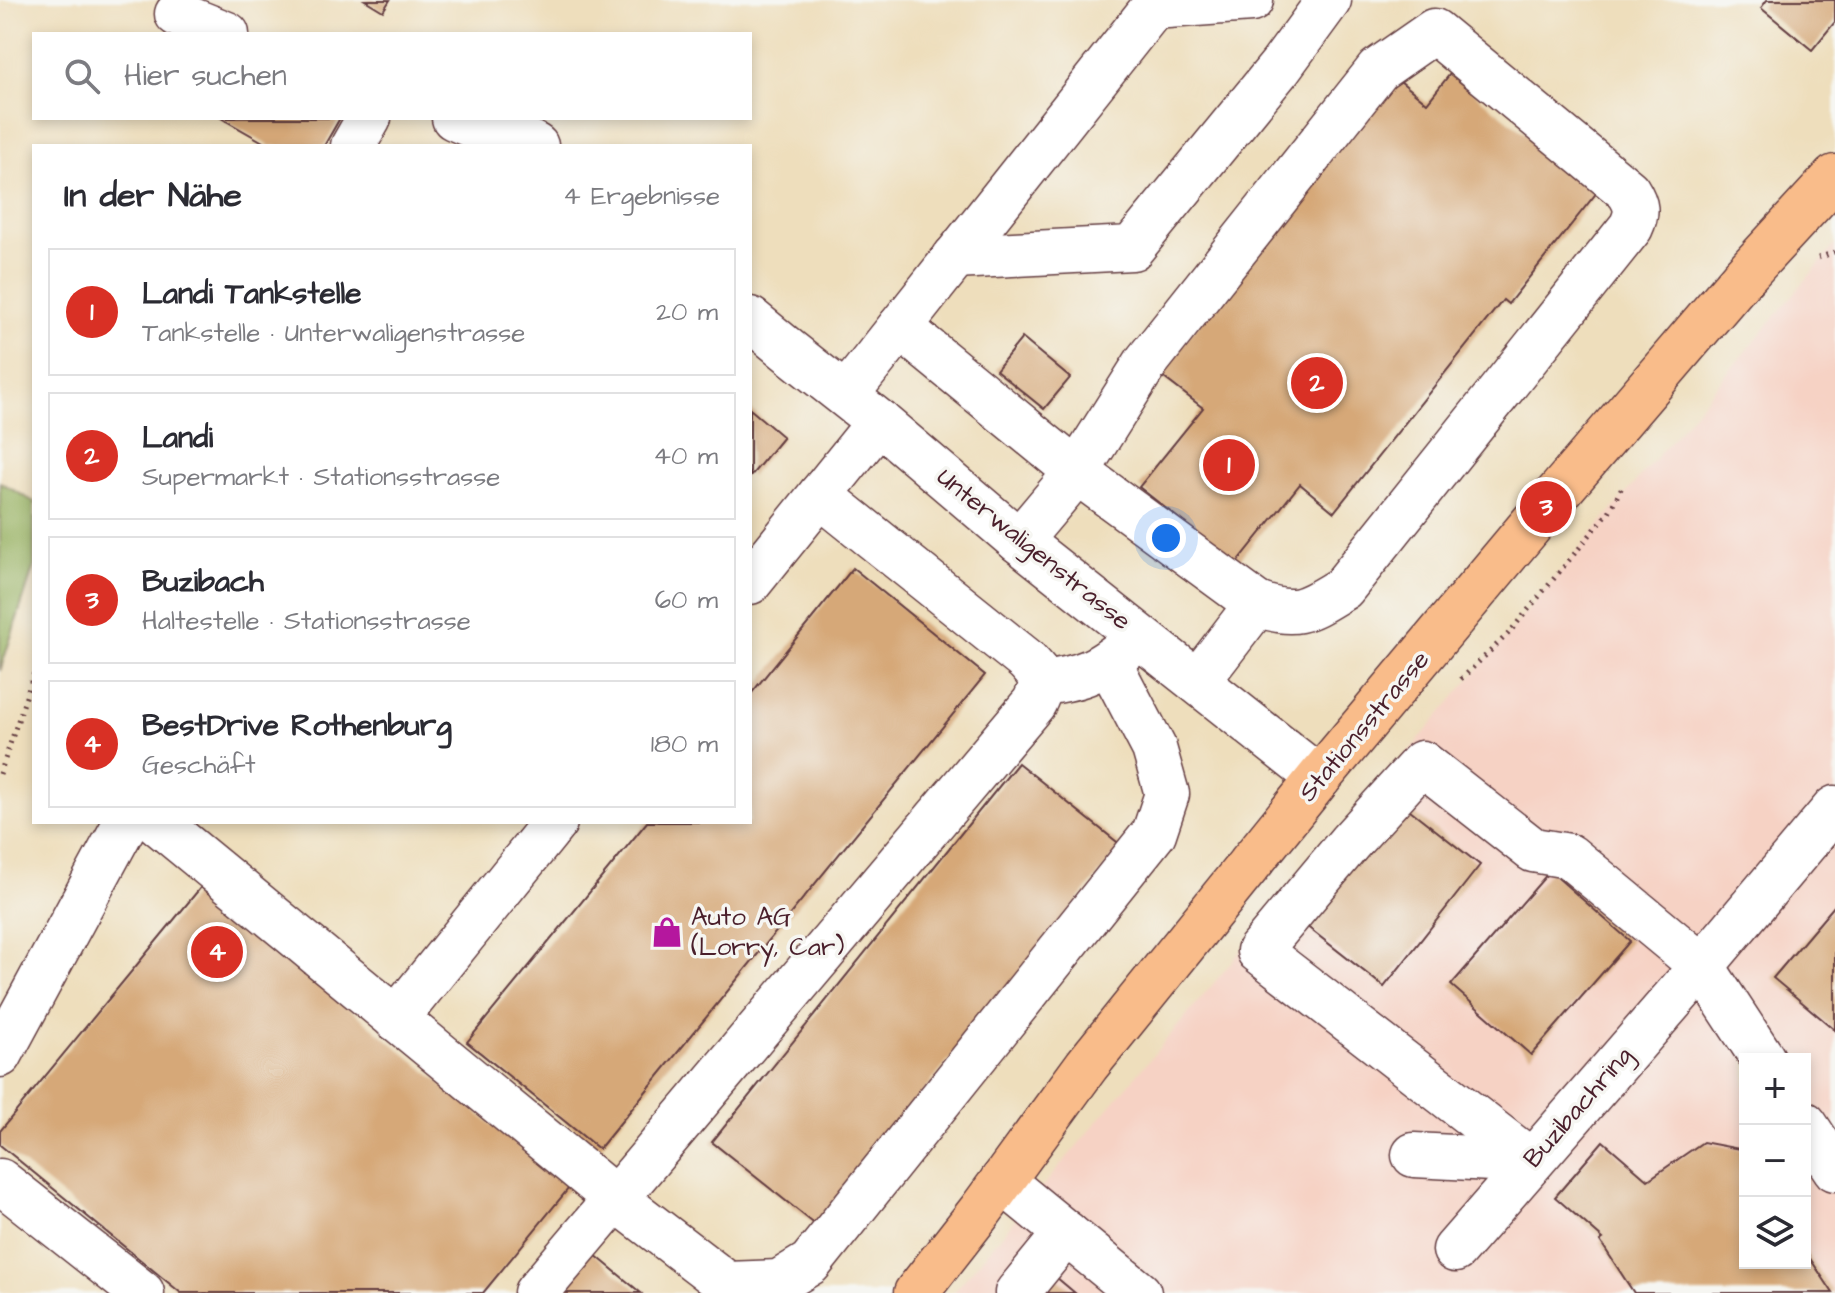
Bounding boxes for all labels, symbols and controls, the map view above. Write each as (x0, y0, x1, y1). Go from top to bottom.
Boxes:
search box (32, 32, 752, 120)
icon: search (60, 54, 104, 98)
text: Hier suchen (124, 55, 287, 97)
text: In der Nähe (64, 172, 242, 220)
text: 4 Ergebnisse (563, 178, 720, 214)
text: Landi Tankstelle (142, 273, 361, 315)
text: 1 (90, 294, 94, 330)
text: 20 m (656, 294, 718, 330)
text: Tankstelle · Unterwaligenstrasse (142, 315, 525, 351)
pin: 2 (1291, 353, 1343, 413)
text: Landi (142, 417, 213, 459)
pin: 1 (1203, 435, 1255, 495)
text: 2 (85, 438, 99, 474)
text: 40 m (653, 438, 718, 474)
text: Supermarkt · Stationsstrasse (142, 459, 500, 495)
street label: Unterwaligenstrasse (928, 459, 1139, 640)
pin: 3 (1520, 477, 1572, 537)
your location (1146, 518, 1186, 558)
text: Buzibach (142, 561, 264, 603)
text: 3 (85, 582, 99, 618)
text: 60 m (655, 582, 718, 618)
text: Haltestelle · Stationsstrasse (142, 603, 471, 639)
street label: Stationsstrasse (1290, 643, 1438, 809)
text: BestDrive Rothenburg (142, 705, 452, 747)
text: 4 (83, 726, 101, 762)
text: 180 m (651, 726, 718, 762)
text: Geschäft (142, 747, 256, 783)
place label: Auto AG (Lorry, Car) (691, 899, 845, 967)
shop icon: Auto AG (Lorry, Car) (650, 915, 684, 949)
pin: 4 (191, 922, 243, 982)
street label: Buzibachring (1515, 1038, 1642, 1177)
map controls (1739, 1053, 1811, 1269)
button: + (1739, 1053, 1811, 1125)
button: − (1739, 1125, 1811, 1197)
button: layers (1739, 1197, 1811, 1269)

